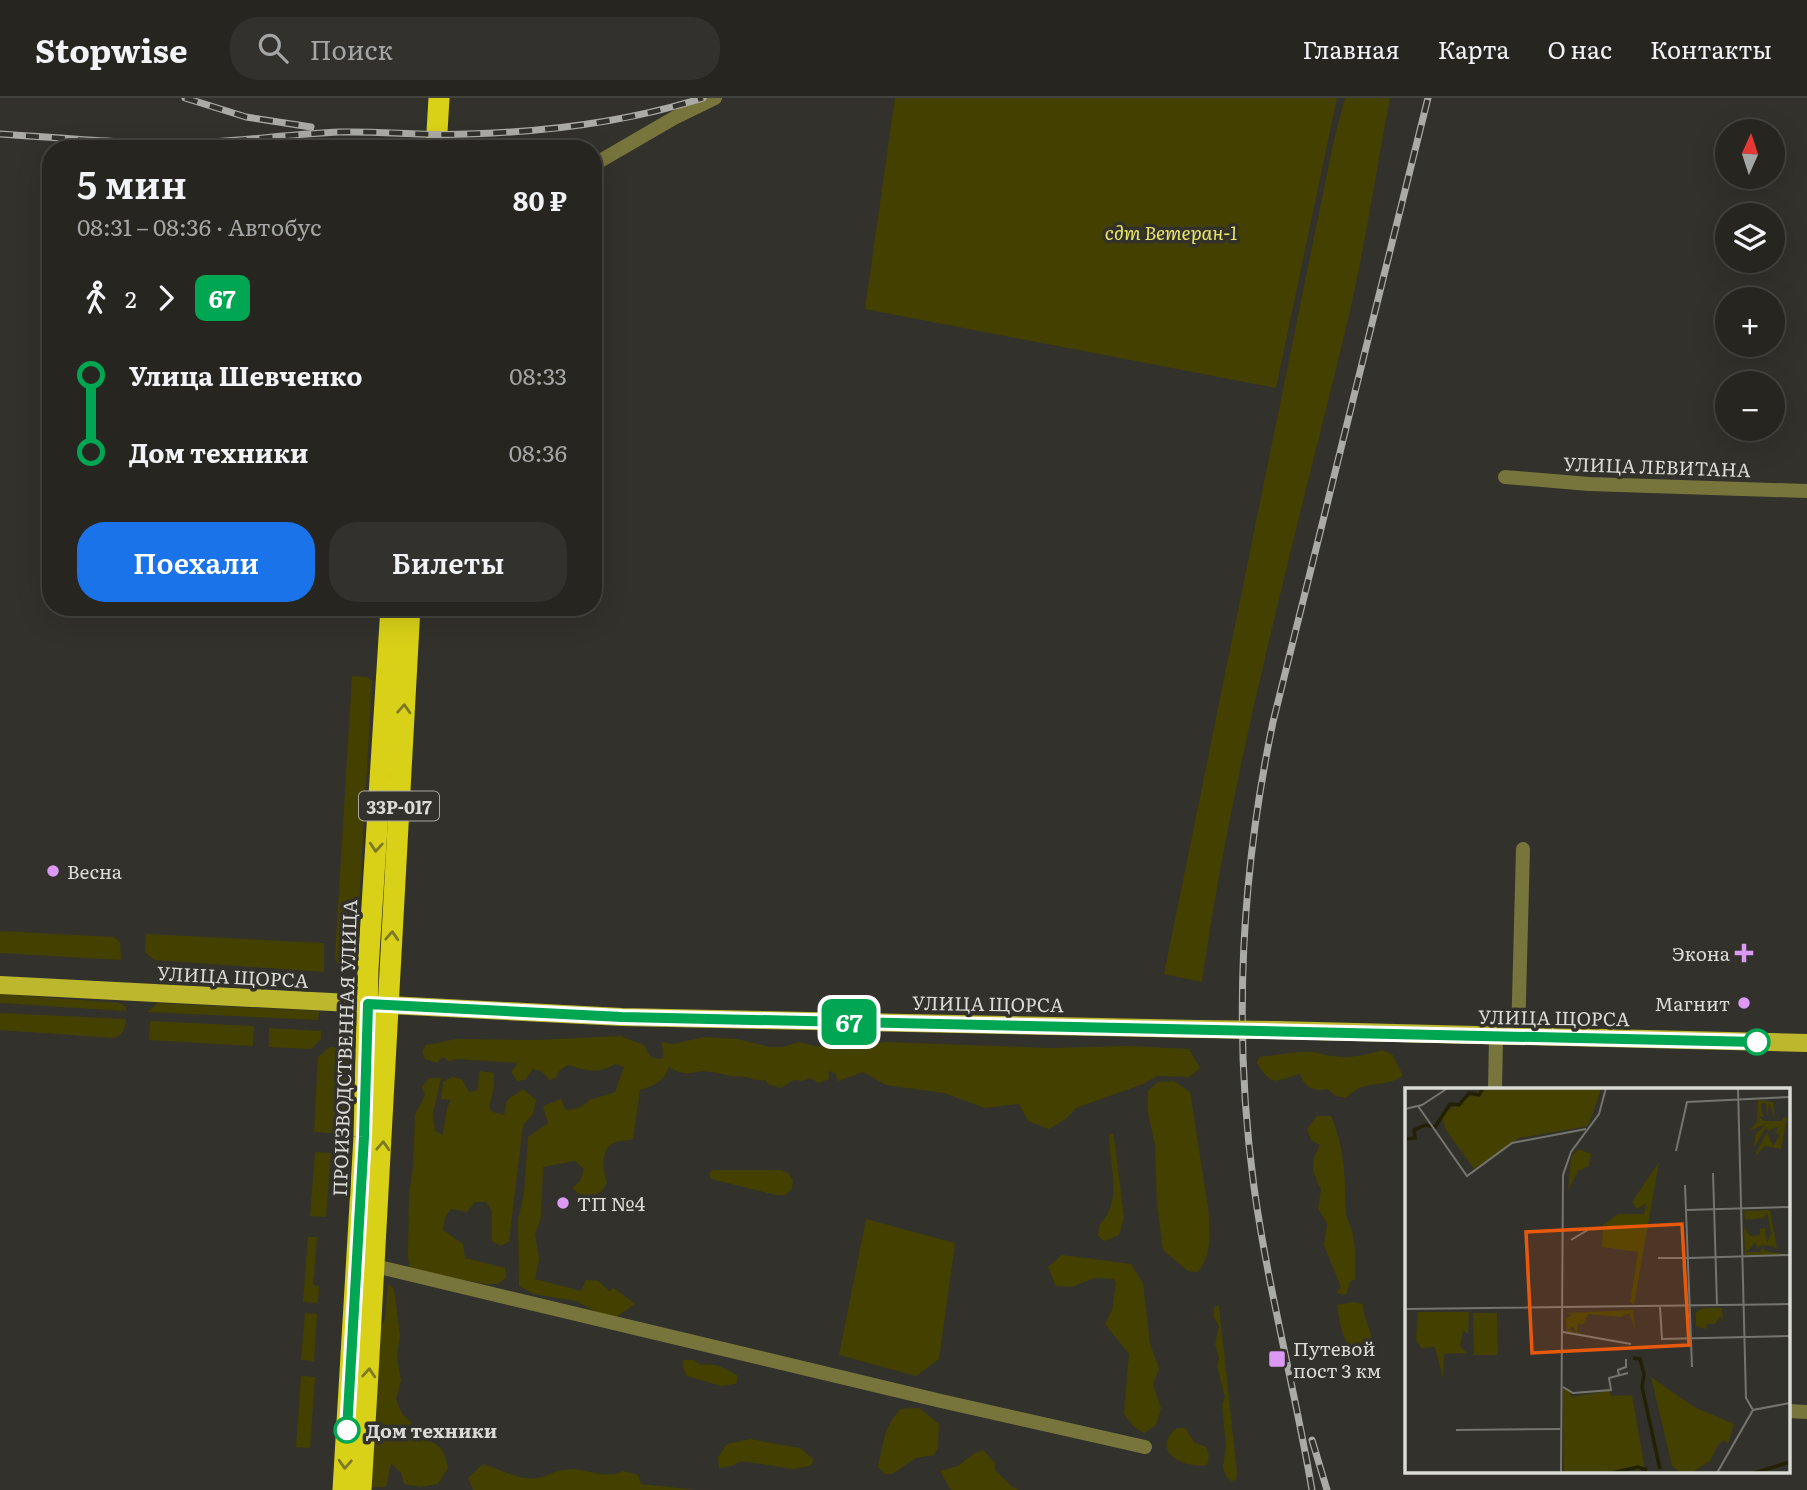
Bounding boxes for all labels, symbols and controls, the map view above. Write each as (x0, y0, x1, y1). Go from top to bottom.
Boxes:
search box (230, 17, 720, 80)
text: Stopwise (35, 24, 188, 73)
icon: search (254, 29, 292, 67)
text: Поиск (310, 29, 393, 68)
text: Главная (1302, 31, 1400, 66)
text: Карта (1438, 31, 1510, 66)
text: О нас (1548, 31, 1612, 66)
text: Контакты (1650, 31, 1772, 66)
north arrow (1715, 119, 1785, 189)
map controls (1715, 119, 1785, 441)
text: 5 мин (77, 154, 187, 211)
text: 80 ₽ (513, 180, 567, 219)
button: layers (1715, 203, 1785, 273)
text: 08:31 – 08:36 · Автобус (77, 209, 322, 243)
park label: сдт Ветеран-1 (1105, 218, 1237, 246)
icon: walk (77, 279, 115, 317)
icon: forward (147, 279, 185, 317)
text: 67 (209, 280, 236, 315)
text: 2 (125, 281, 137, 315)
button: + (1715, 287, 1785, 357)
text: Улица Шевченко (129, 355, 362, 394)
text: 08:33 (509, 358, 567, 392)
button: − (1715, 371, 1785, 441)
text: Дом техники (129, 432, 309, 471)
text: 08:36 (509, 435, 567, 469)
street label: УЛИЦА ЛЕВИТАНА (1563, 449, 1751, 483)
button: Поехали (77, 522, 315, 602)
button: Билеты (329, 522, 567, 602)
one-way arrow (397, 703, 412, 714)
road number: 33Р-017 (359, 792, 439, 820)
one-way arrow (368, 841, 383, 852)
place label: Весна (67, 857, 123, 885)
marker: Весна (45, 863, 61, 879)
street label: ПРОИЗВОДСТВЕННАЯ УЛИЦА (325, 899, 363, 1197)
one-way arrow (384, 931, 399, 942)
place label: Экона (1672, 939, 1731, 967)
marker: Экона (1736, 945, 1752, 961)
street label: УЛИЦА ЩОРСА (157, 958, 309, 994)
street label: УЛИЦА ЩОРСА (912, 988, 1064, 1018)
place label: Магнит (1654, 989, 1730, 1017)
marker: Магнит (1736, 995, 1752, 1011)
line badge: 67 (818, 999, 880, 1045)
street label: УЛИЦА ЩОРСА (1478, 1002, 1630, 1032)
text: 67 (836, 1004, 862, 1039)
unlabelled marker (1744, 1029, 1770, 1055)
inset map (1405, 1088, 1790, 1472)
one-way arrow (375, 1140, 390, 1151)
place label: ТП №4 (577, 1189, 646, 1217)
marker: ТП №4 (555, 1195, 571, 1211)
place label: Путевой пост 3 км (1293, 1334, 1381, 1384)
marker: Путевой пост 3 км (1267, 1349, 1287, 1369)
one-way arrow (361, 1367, 376, 1378)
place label: Дом техники (366, 1416, 497, 1444)
marker: Дом техники (334, 1417, 360, 1443)
one-way arrow (338, 1459, 353, 1470)

